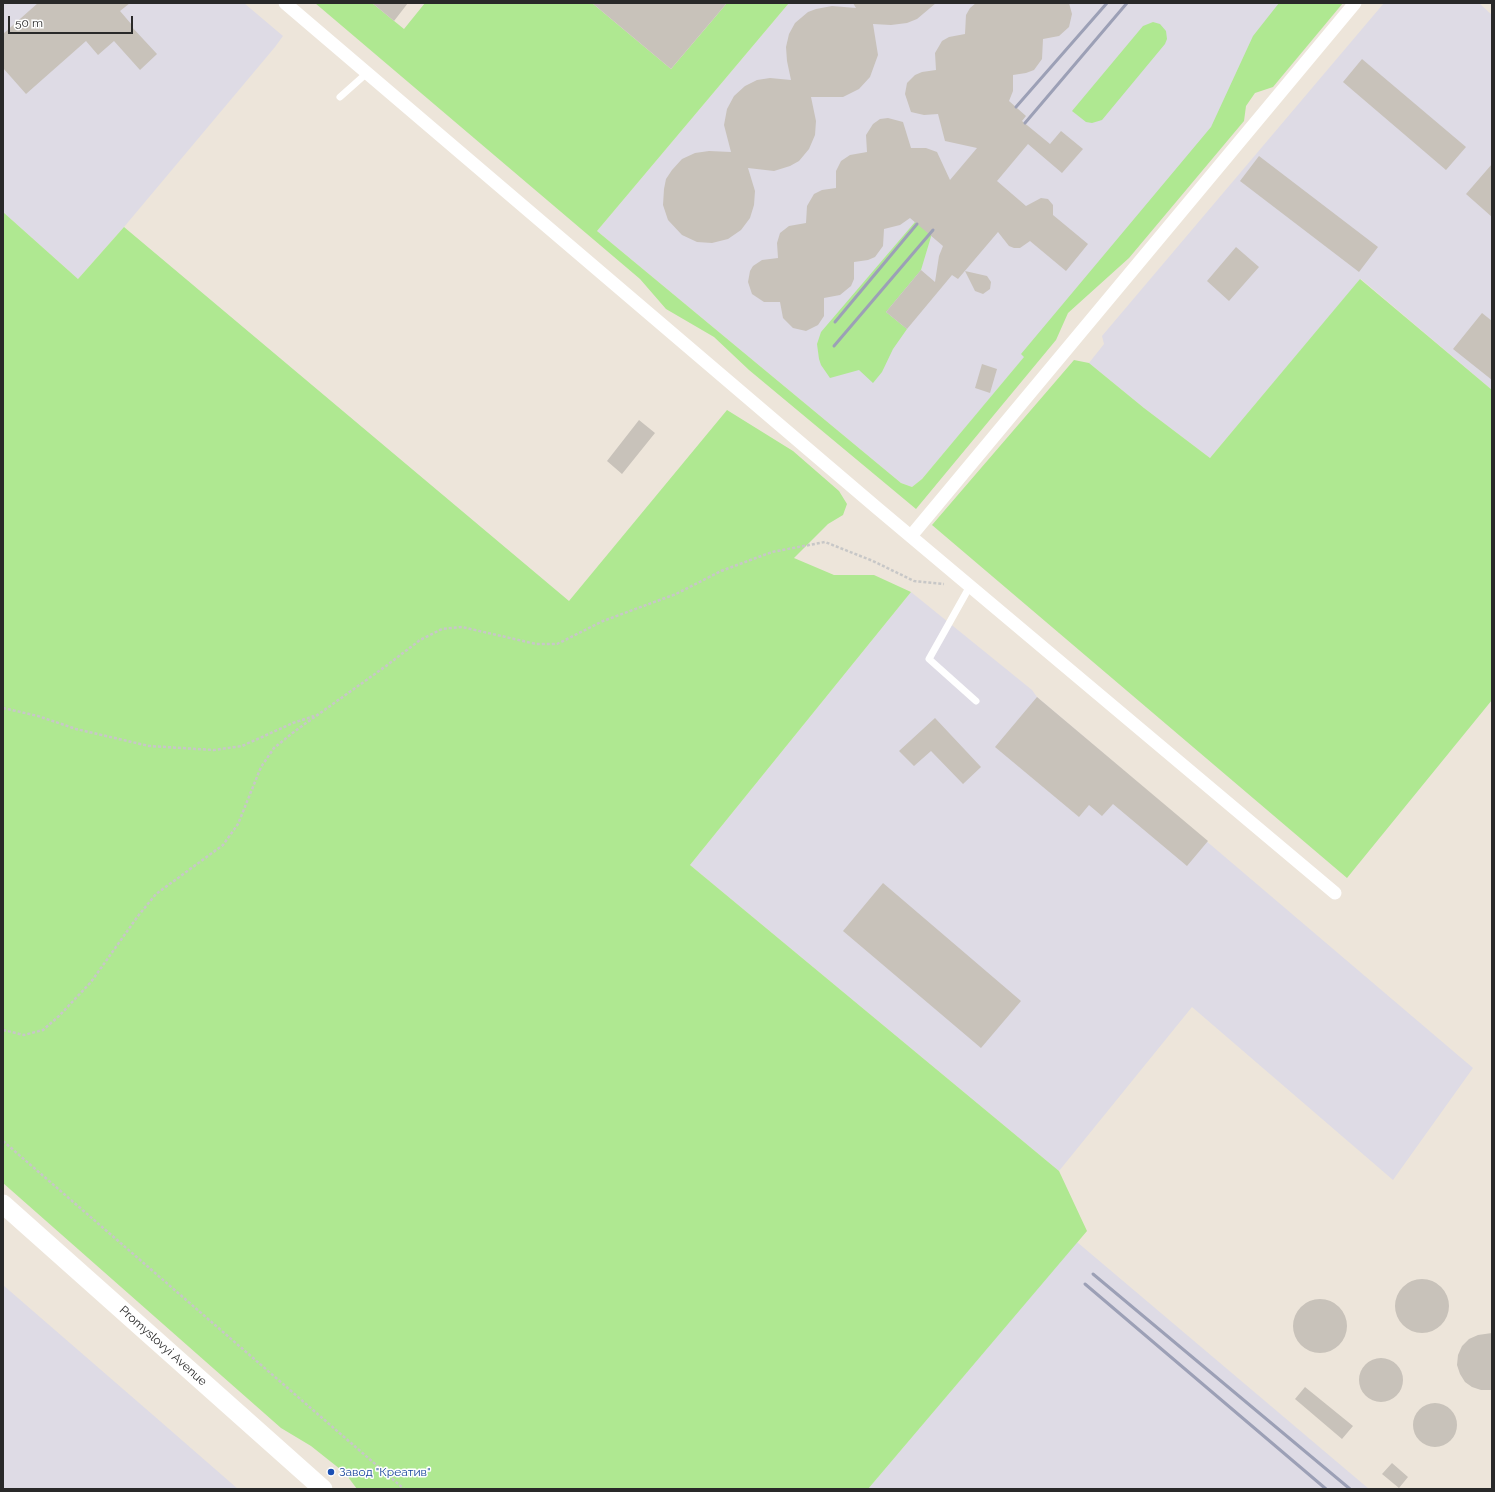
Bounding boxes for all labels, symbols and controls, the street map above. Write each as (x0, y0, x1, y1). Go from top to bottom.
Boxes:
scale bar (10, 8, 135, 34)
text: 50 m (15, 16, 43, 30)
street label: Promyslovyi Avenue (116, 1303, 210, 1389)
place label: Завод "Креатив" (339, 1465, 430, 1479)
marker: Завод "Креатив" (326, 1467, 336, 1477)

